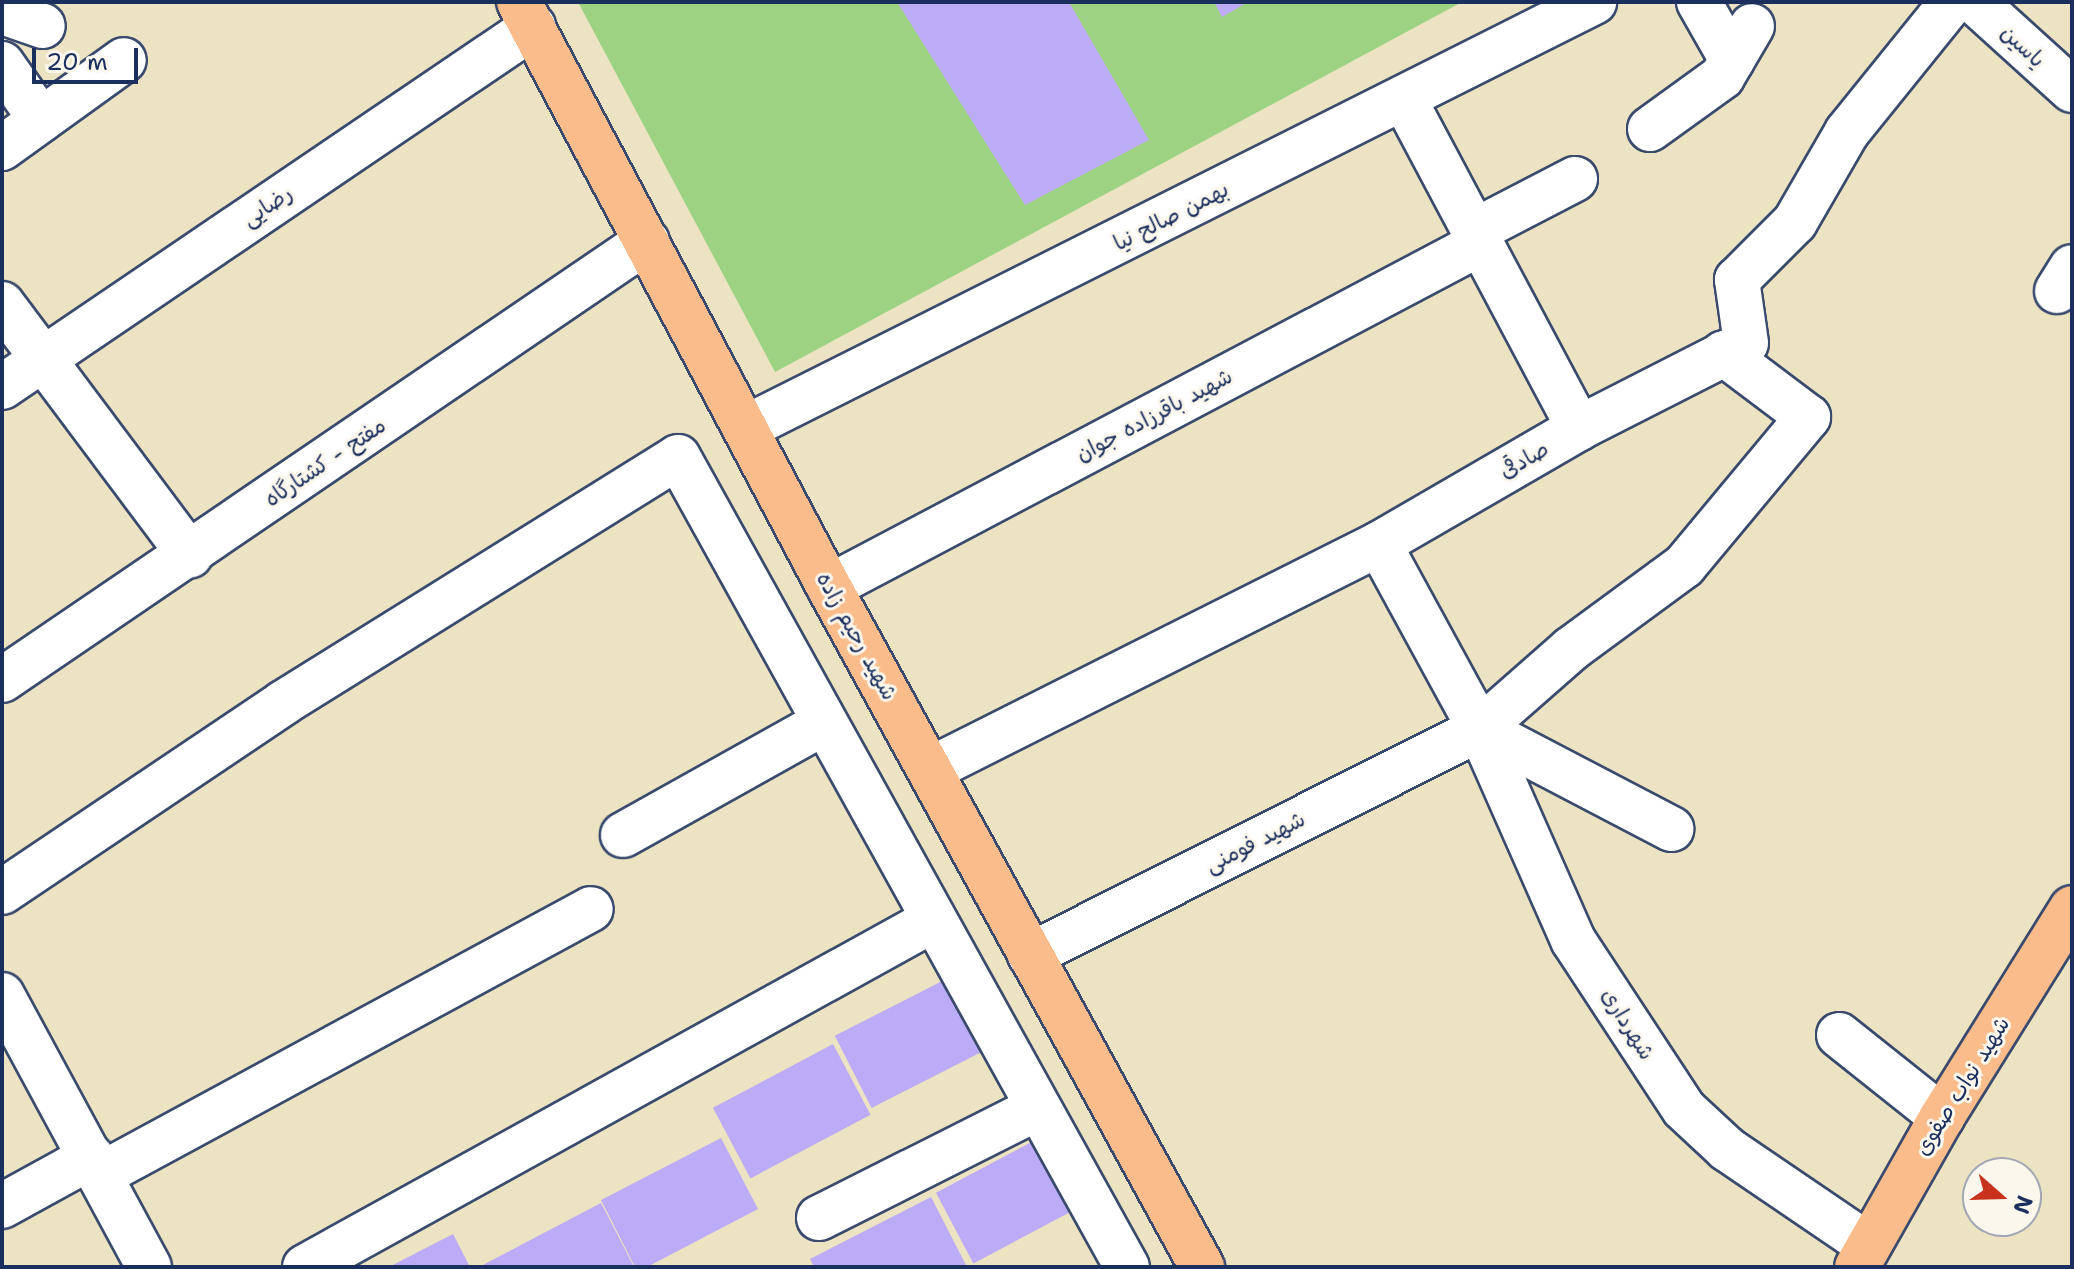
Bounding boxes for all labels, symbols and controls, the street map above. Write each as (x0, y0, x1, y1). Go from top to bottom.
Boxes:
street label: یاسین (1995, 19, 2051, 73)
scale bar (36, 32, 142, 82)
text: 20 m (46, 46, 108, 78)
street label: بهمن صالح نیا (1109, 176, 1233, 256)
street label: رضایی (237, 180, 297, 232)
street label: شهید باقرزاده جوان (1071, 363, 1237, 467)
street label: مفتح - کشتارگاه (259, 412, 391, 512)
street label: صادقی (1495, 435, 1553, 485)
street label: شهید رحیم زاده (811, 567, 903, 705)
street label: شهید فومنی (1201, 806, 1309, 878)
street label: شهرداری (1596, 983, 1660, 1065)
street label: شهید نواب صفوی (1909, 1012, 2015, 1160)
north arrow (1962, 1157, 2042, 1237)
text: N (2007, 1192, 2040, 1218)

